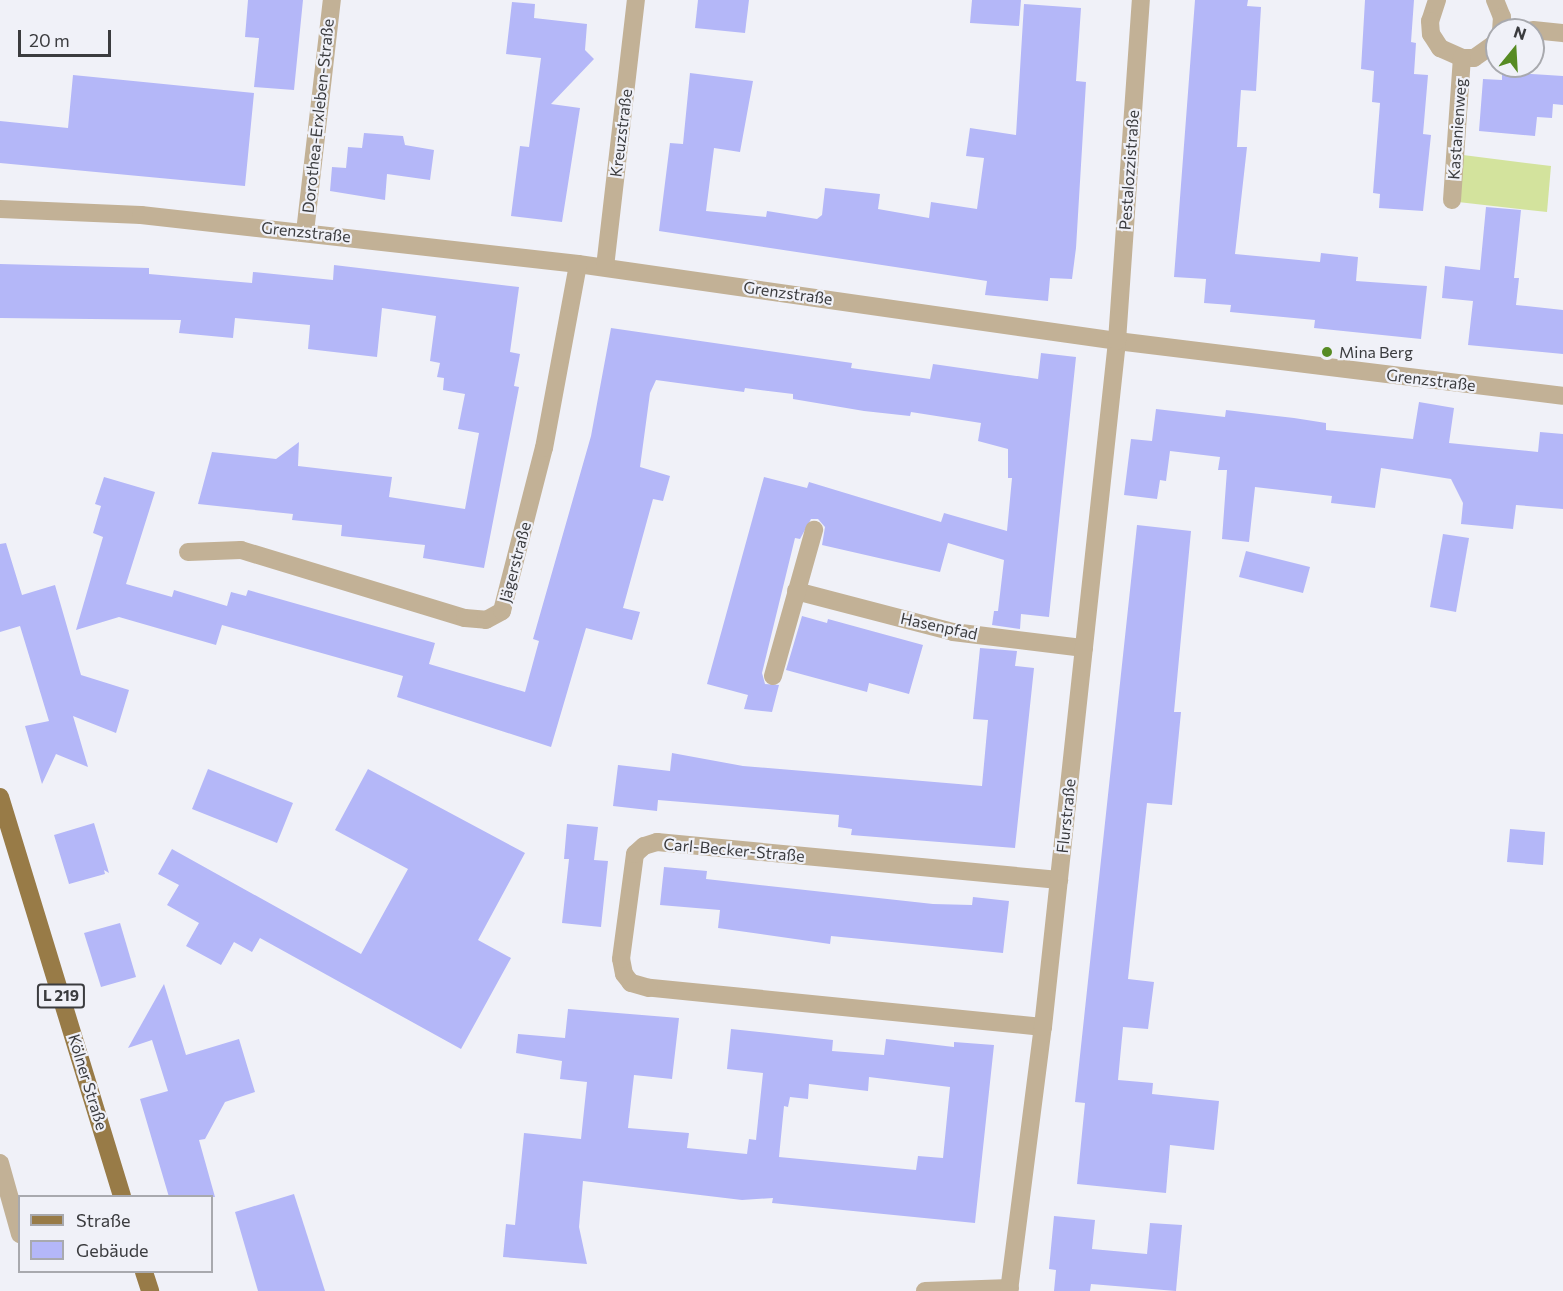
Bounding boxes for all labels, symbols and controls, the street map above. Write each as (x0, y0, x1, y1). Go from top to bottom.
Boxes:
scale bar (21, 18, 114, 56)
street label: Dorothea-Erxleben-Straße (298, 18, 338, 214)
north arrow (1485, 18, 1545, 78)
text: N (1511, 21, 1529, 43)
text: 20 m (29, 29, 70, 51)
street label: Kastanienweg (1444, 78, 1470, 180)
street label: Kreuzstraße (606, 88, 636, 178)
street label: Pestalozzistraße (1115, 109, 1143, 231)
street label: Grenzstraße (260, 218, 352, 246)
street label: Grenzstraße (742, 277, 834, 309)
place label: Mina Berg (1339, 342, 1413, 362)
marker: Mina Berg (1320, 345, 1334, 359)
street label: Grenzstraße (1385, 365, 1477, 395)
street label: Jägerstraße (495, 520, 535, 604)
street label: Hasenpfad (899, 608, 979, 644)
street label: Flurstraße (1053, 778, 1079, 854)
street label: Carl-Becker-Straße (663, 834, 805, 866)
road number: L 219 (36, 984, 86, 1008)
street label: Kölner Straße (64, 1032, 112, 1132)
legend (18, 1195, 213, 1273)
text: Straße (76, 1209, 131, 1231)
text: Gebäude (76, 1239, 149, 1261)

